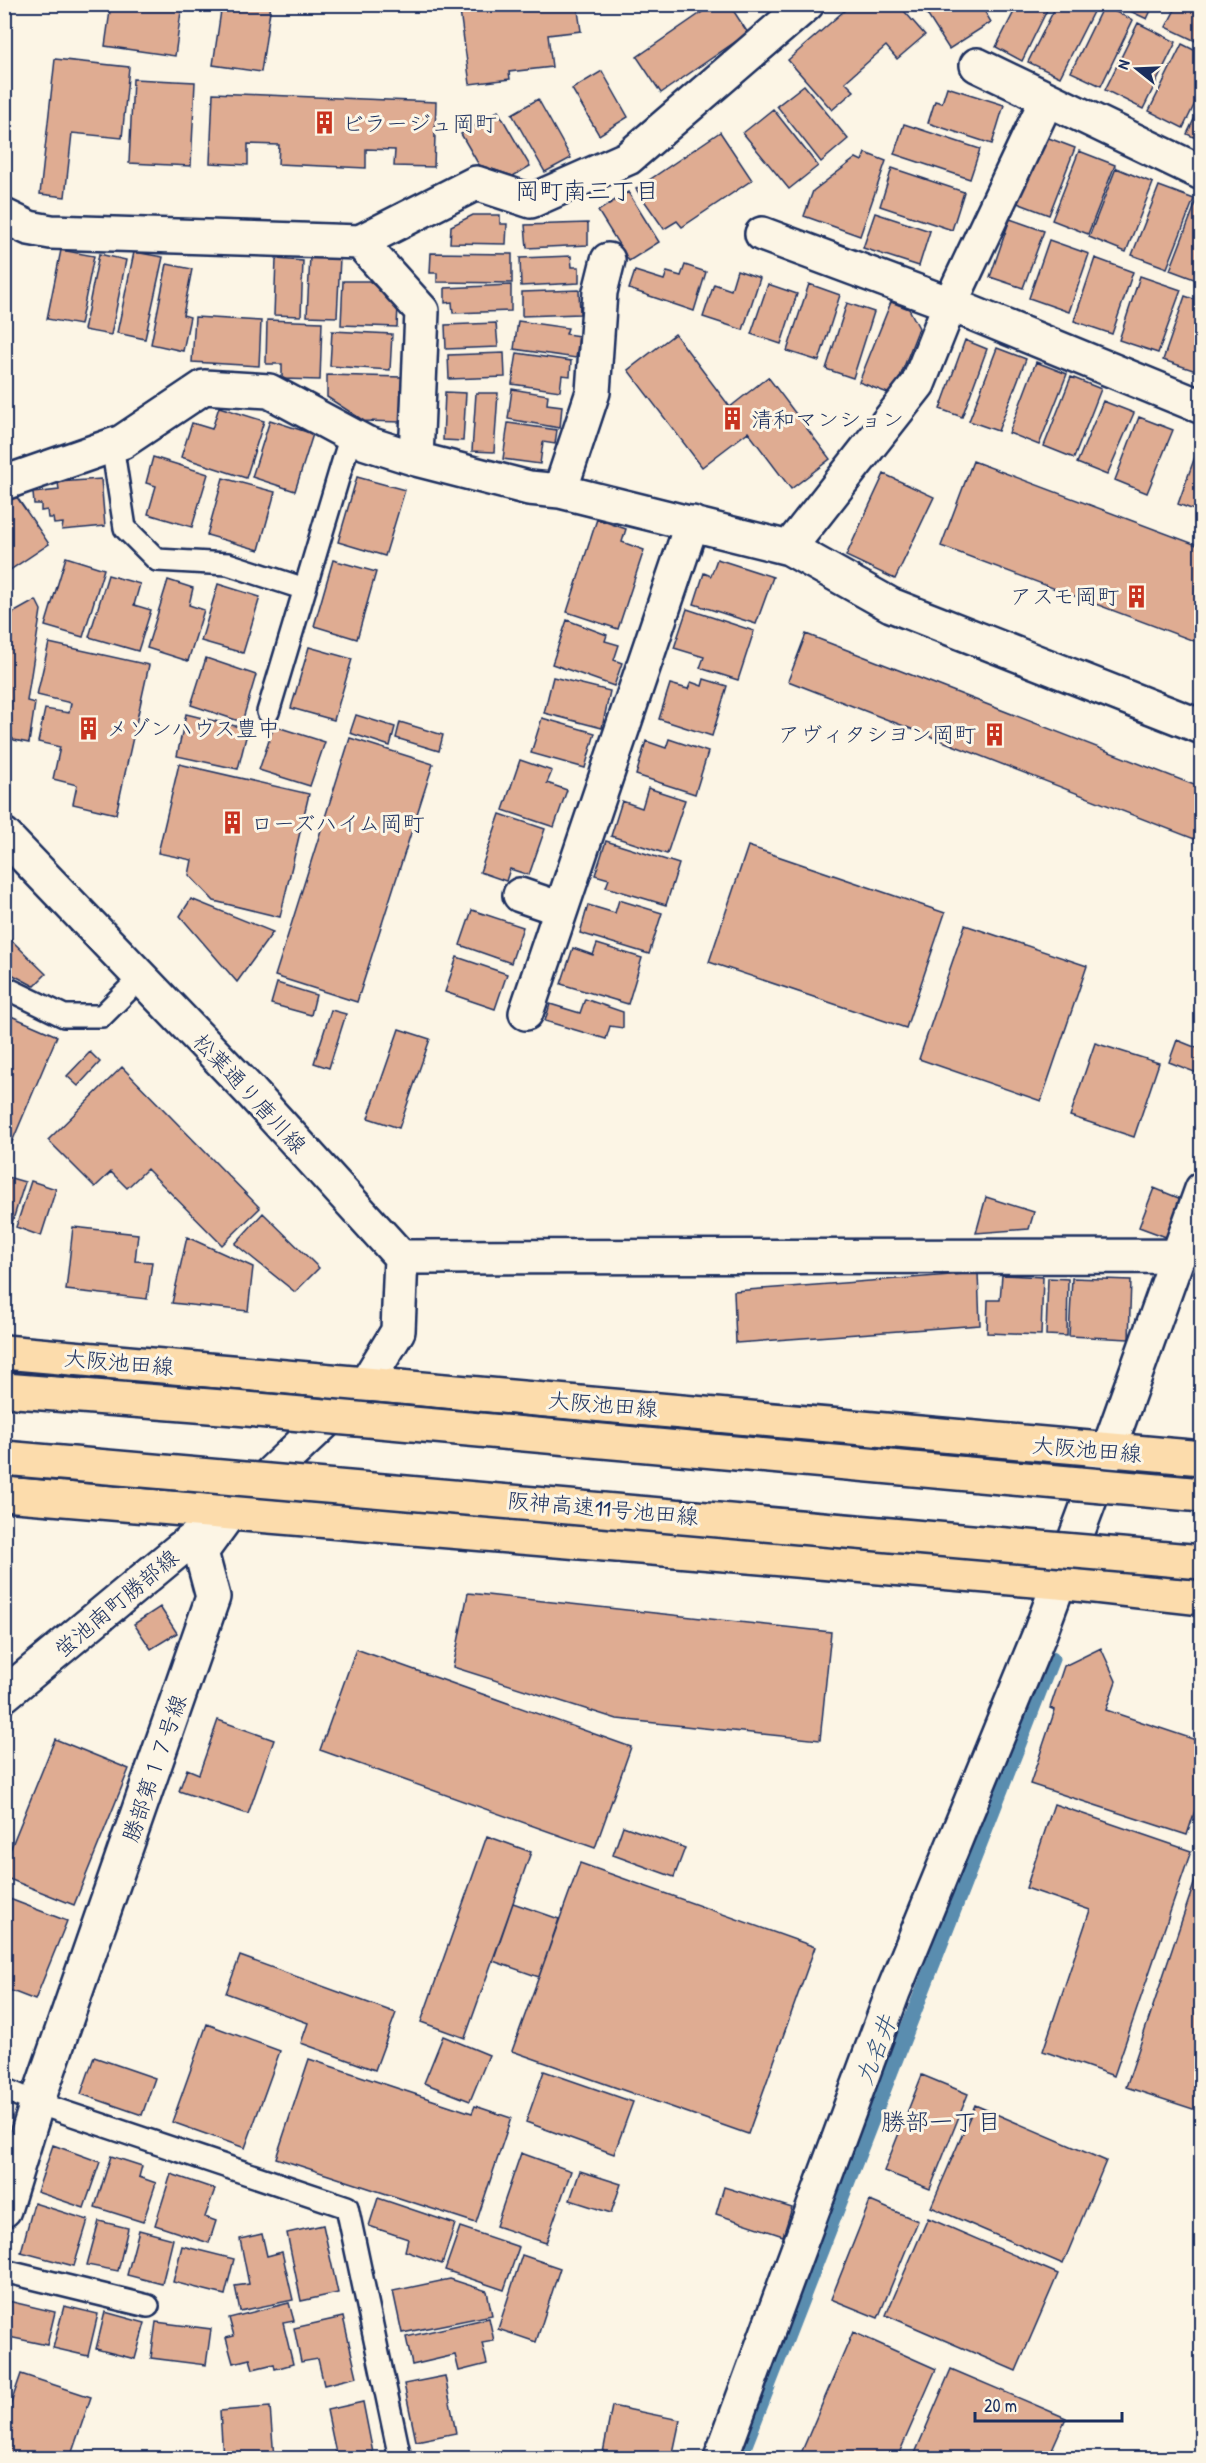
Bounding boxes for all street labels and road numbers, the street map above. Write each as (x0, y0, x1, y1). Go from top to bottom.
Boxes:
street label: 松葉通り唐川線 (187, 1026, 313, 1160)
street label: 大阪池田線 (63, 1342, 175, 1382)
street label: 大阪池田線 (547, 1384, 659, 1424)
street label: 大阪池田線 (1031, 1429, 1143, 1469)
street label: 阪神高速11号池田線 (506, 1485, 700, 1531)
street label: 蛍池南町勝部線 (47, 1542, 185, 1664)
street label: 勝部第１７号線 (115, 1690, 193, 1846)

